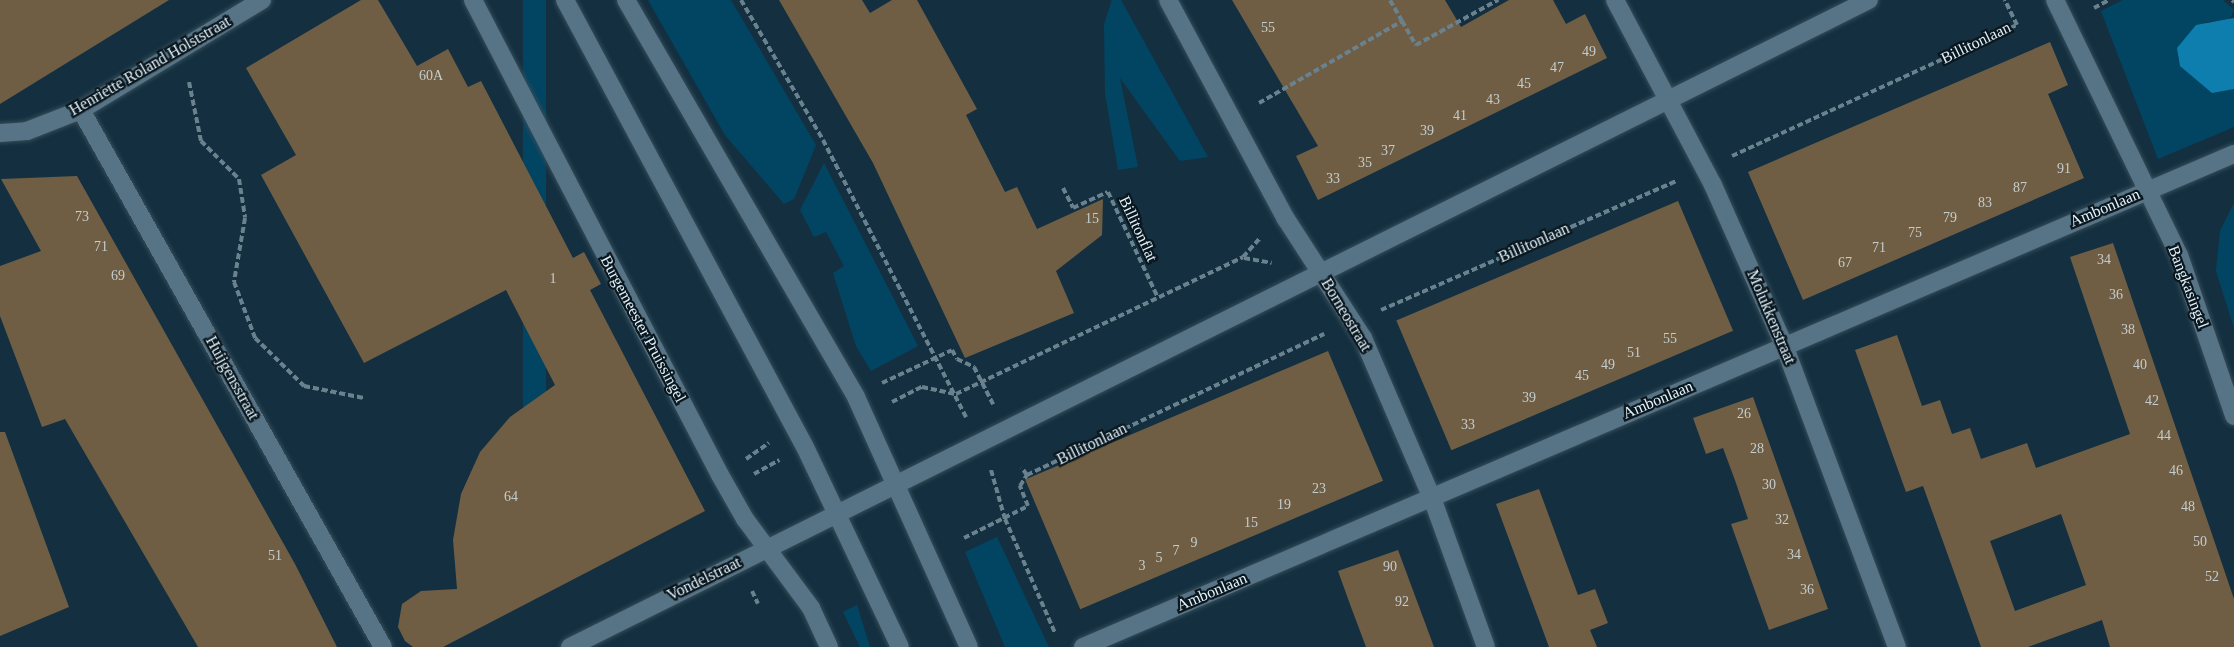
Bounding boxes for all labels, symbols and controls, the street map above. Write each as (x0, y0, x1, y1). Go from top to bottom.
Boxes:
street label: Henriette Roland Holststraat (66, 12, 234, 120)
street label: Billitonlaan (1938, 18, 2014, 68)
house number: 55 (1261, 20, 1275, 36)
house number: 49 (1582, 44, 1596, 60)
house number: 47 (1550, 60, 1564, 76)
house number: 60A (419, 68, 443, 84)
house number: 45 (1517, 76, 1531, 92)
house number: 43 (1486, 92, 1500, 108)
house number: 41 (1453, 108, 1467, 124)
house number: 39 (1420, 123, 1434, 139)
house number: 37 (1381, 143, 1395, 159)
house number: 35 (1358, 155, 1372, 171)
house number: 91 (2057, 161, 2071, 177)
house number: 33 (1326, 171, 1340, 187)
house number: 87 (2013, 180, 2027, 196)
street label: Ambonlaan (2067, 185, 2143, 231)
street label: Billitonflat (1114, 193, 1162, 265)
house number: 83 (1978, 195, 1992, 211)
house number: 73 (75, 209, 89, 225)
house number: 79 (1943, 210, 1957, 226)
house number: 15 (1085, 211, 1099, 227)
street label: Billitonlaan (1496, 219, 1572, 267)
house number: 75 (1908, 225, 1922, 241)
house number: 71 (94, 239, 108, 255)
house number: 71 (1872, 240, 1886, 256)
street label: Bangkasingel (2163, 243, 2213, 331)
street label: Burgemeester Pruissingel (596, 252, 690, 406)
house number: 34 (2097, 252, 2111, 268)
house number: 67 (1838, 255, 1852, 271)
street label: Molukkenstraat (1743, 267, 1799, 367)
house number: 69 (111, 268, 125, 284)
house number: 1 (550, 271, 556, 287)
street label: Borneostraat (1317, 275, 1375, 355)
house number: 36 (2109, 287, 2123, 303)
house number: 38 (2121, 322, 2135, 338)
house number: 55 (1663, 331, 1677, 347)
street label: Huijgensstraat (201, 333, 263, 423)
house number: 51 (1627, 345, 1641, 361)
house number: 49 (1601, 357, 1615, 373)
house number: 40 (2133, 357, 2147, 373)
house number: 45 (1575, 368, 1589, 384)
street label: Ambonlaan (1620, 377, 1696, 423)
house number: 39 (1522, 390, 1536, 406)
house number: 42 (2145, 393, 2159, 409)
house number: 26 (1737, 406, 1751, 422)
house number: 33 (1461, 417, 1475, 433)
street label: Billitonlaan (1054, 419, 1130, 469)
house number: 44 (2157, 428, 2171, 444)
house number: 28 (1750, 441, 1764, 457)
house number: 46 (2169, 463, 2183, 479)
house number: 30 (1762, 477, 1776, 493)
house number: 23 (1312, 481, 1326, 497)
house number: 64 (504, 489, 518, 505)
house number: 19 (1277, 497, 1291, 513)
house number: 48 (2181, 499, 2195, 515)
house number: 32 (1775, 512, 1789, 528)
house number: 15 (1244, 515, 1258, 531)
house number: 50 (2193, 534, 2207, 550)
house number: 9 (1190, 535, 1198, 551)
house number: 7 (1172, 543, 1180, 559)
house number: 34 (1787, 547, 1801, 563)
house number: 51 (268, 548, 282, 564)
house number: 5 (1156, 550, 1162, 566)
street label: Vondelstraat (664, 553, 744, 605)
house number: 3 (1138, 558, 1146, 574)
house number: 90 (1383, 559, 1397, 575)
street label: Ambonlaan (1174, 569, 1250, 615)
house number: 52 (2205, 569, 2219, 585)
house number: 36 (1800, 582, 1814, 598)
house number: 92 (1395, 594, 1409, 610)

